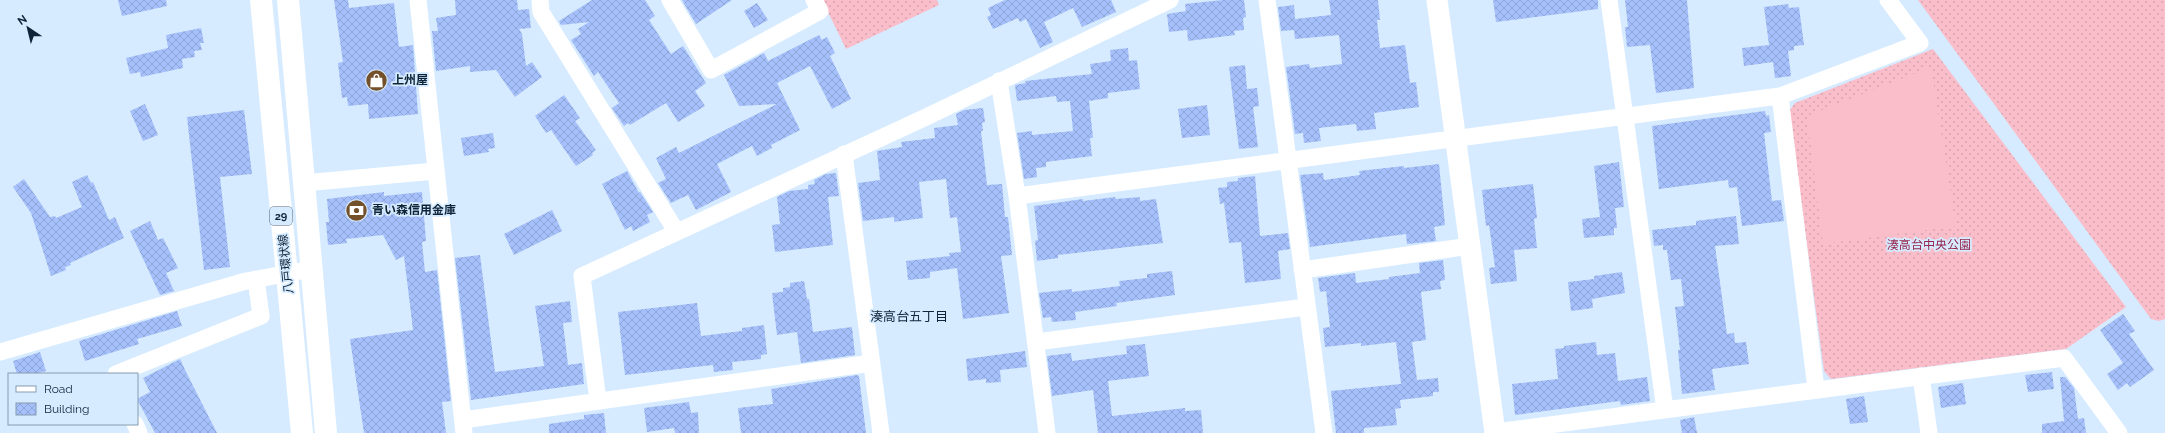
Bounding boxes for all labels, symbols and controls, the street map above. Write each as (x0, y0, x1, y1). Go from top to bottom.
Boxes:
north arrow (8, 8, 48, 48)
text: N (15, 12, 30, 28)
shop icon: 上州屋 (364, 67, 390, 93)
place label: 上州屋 (392, 73, 428, 87)
bank icon: 青い森信用金庫 (344, 197, 370, 223)
place label: 青い森信用金庫 (372, 203, 456, 217)
road number: 29 (270, 207, 292, 225)
street label: 八戸環状線 (276, 233, 296, 295)
park label: 湊高台中央公園 (1887, 238, 1971, 252)
district label: 湊高台五丁目 (870, 309, 948, 324)
legend (8, 373, 138, 425)
text: Road (44, 382, 73, 396)
text: Building (44, 402, 90, 416)

